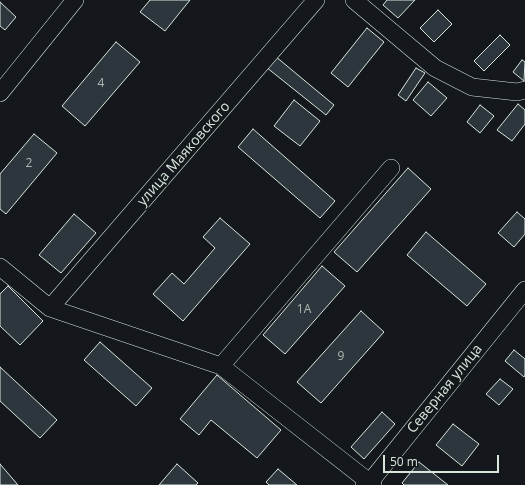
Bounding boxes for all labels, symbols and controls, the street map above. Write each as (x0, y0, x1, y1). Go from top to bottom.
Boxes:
house number: 4 (98, 77, 104, 91)
street label: улица Маяковского (134, 98, 234, 210)
house number: 2 (26, 157, 32, 171)
house number: 1А (297, 303, 311, 317)
street label: Северная улица (404, 341, 486, 437)
house number: 9 (338, 350, 344, 364)
scale bar (385, 447, 501, 473)
text: 50 m (390, 453, 418, 470)

